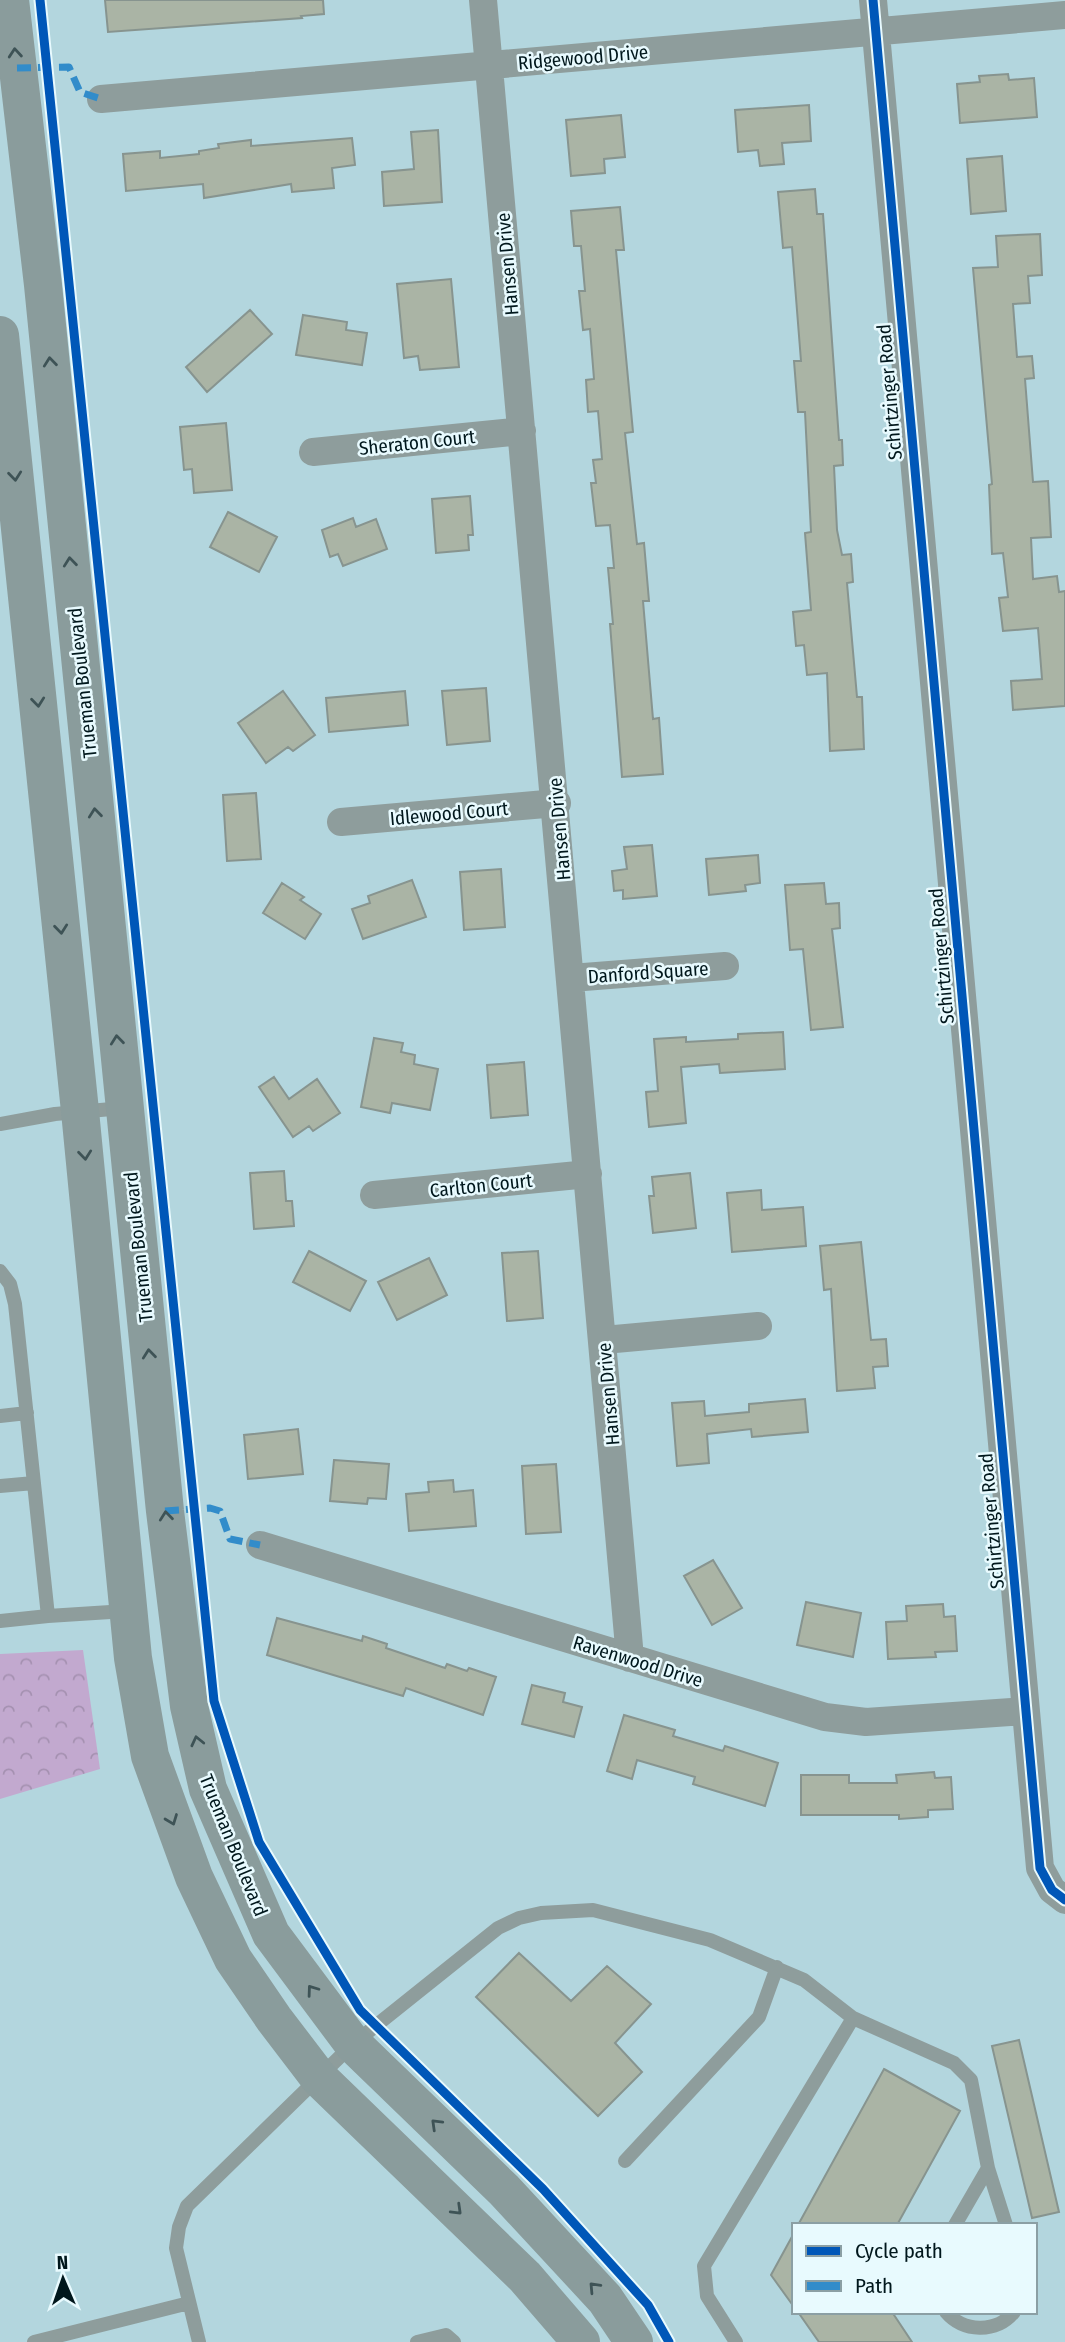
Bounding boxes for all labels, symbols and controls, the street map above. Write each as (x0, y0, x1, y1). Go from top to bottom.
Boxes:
street label: Ridgewood Drive (517, 40, 649, 75)
one-way arrow (8, 47, 23, 59)
street label: Hansen Drive (492, 212, 523, 316)
street label: Schirtzinger Road (872, 323, 907, 461)
one-way arrow (43, 356, 58, 367)
street label: Sheraton Court (358, 425, 477, 460)
one-way arrow (7, 470, 22, 482)
one-way arrow (63, 557, 78, 568)
street label: Trueman Boulevard (63, 607, 102, 759)
one-way arrow (30, 697, 45, 708)
street label: Hansen Drive (544, 777, 575, 881)
street label: Idlewood Court (389, 797, 510, 830)
one-way arrow (88, 807, 103, 818)
street label: Schirtzinger Road (924, 887, 959, 1025)
one-way arrow (54, 923, 69, 935)
street label: Danford Square (587, 957, 709, 988)
one-way arrow (110, 1034, 125, 1045)
one-way arrow (77, 1150, 92, 1161)
street label: Carlton Court (429, 1169, 534, 1202)
street label: Trueman Boulevard (119, 1171, 158, 1323)
street label: Hansen Drive (593, 1342, 624, 1446)
one-way arrow (142, 1348, 157, 1359)
street label: Schirtzinger Road (974, 1452, 1009, 1590)
one-way arrow (158, 1510, 173, 1522)
street label: Ravenwood Drive (570, 1631, 705, 1692)
one-way arrow (191, 1735, 205, 1747)
street label: Trueman Boulevard (195, 1771, 272, 1919)
one-way arrow (163, 1814, 177, 1826)
one-way arrow (308, 1985, 320, 1997)
one-way arrow (431, 2119, 444, 2132)
one-way arrow (448, 2201, 461, 2214)
legend (792, 2223, 1037, 2314)
text: Cycle path (855, 2238, 943, 2264)
north arrow (28, 2244, 98, 2314)
text: N (56, 2251, 69, 2274)
text: Path (855, 2273, 893, 2299)
one-way arrow (590, 2282, 603, 2295)

